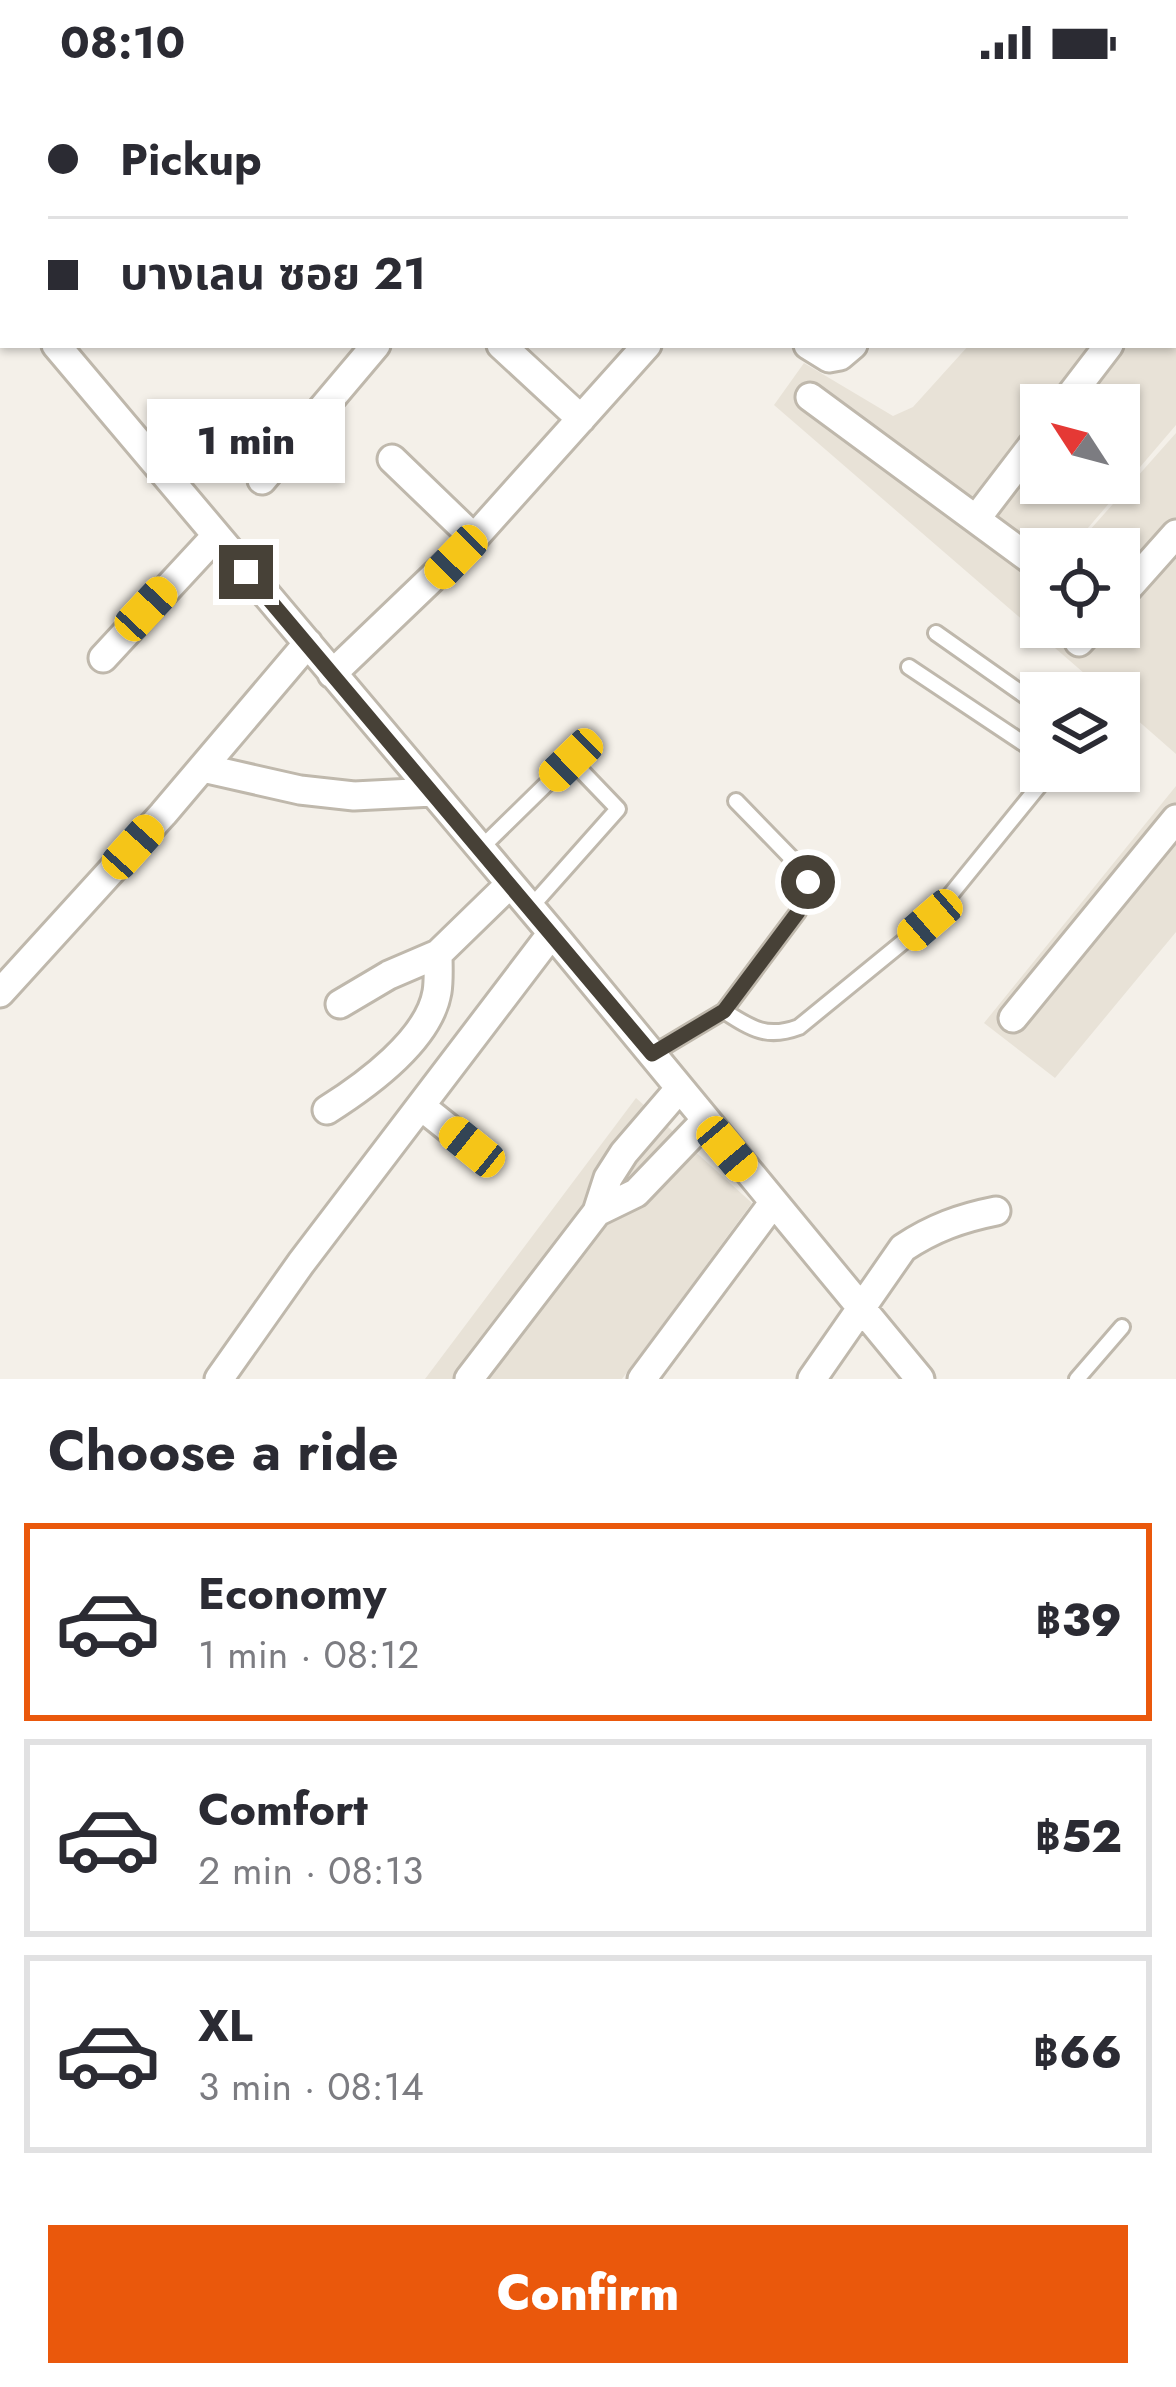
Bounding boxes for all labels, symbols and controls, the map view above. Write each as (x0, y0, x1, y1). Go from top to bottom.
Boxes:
text: 08:10 (60, 10, 185, 75)
text: Pickup (120, 127, 262, 192)
text: บางเลน ซอย 21 (120, 241, 426, 306)
north arrow (1020, 384, 1140, 504)
map controls (1020, 384, 1140, 792)
callout: 1 min (147, 398, 345, 482)
text: 1 min (197, 412, 295, 469)
car (418, 519, 494, 595)
button: locate (1020, 528, 1140, 648)
route end (219, 545, 273, 599)
car (108, 570, 184, 648)
button: layers (1020, 672, 1140, 792)
car (533, 722, 609, 798)
car (96, 808, 170, 886)
route start (781, 855, 835, 909)
car (891, 883, 969, 957)
car (433, 1110, 511, 1184)
car (690, 1110, 764, 1188)
text: Choose a ride (48, 1412, 399, 1490)
text: Economy (198, 1561, 386, 1626)
icon: car (54, 1568, 162, 1676)
text: ฿39 (1035, 1588, 1122, 1653)
text: 1 min · 08:12 (198, 1626, 420, 1683)
text: Comfort (198, 1777, 368, 1842)
icon: car (54, 1784, 162, 1892)
text: ฿52 (1035, 1804, 1122, 1869)
text: 2 min · 08:13 (198, 1842, 423, 1899)
text: XL (198, 1993, 253, 2058)
icon: car (54, 2000, 162, 2108)
text: ฿66 (1033, 2020, 1122, 2085)
text: 3 min · 08:14 (198, 2058, 424, 2115)
button: Confirm (48, 2225, 1128, 2363)

